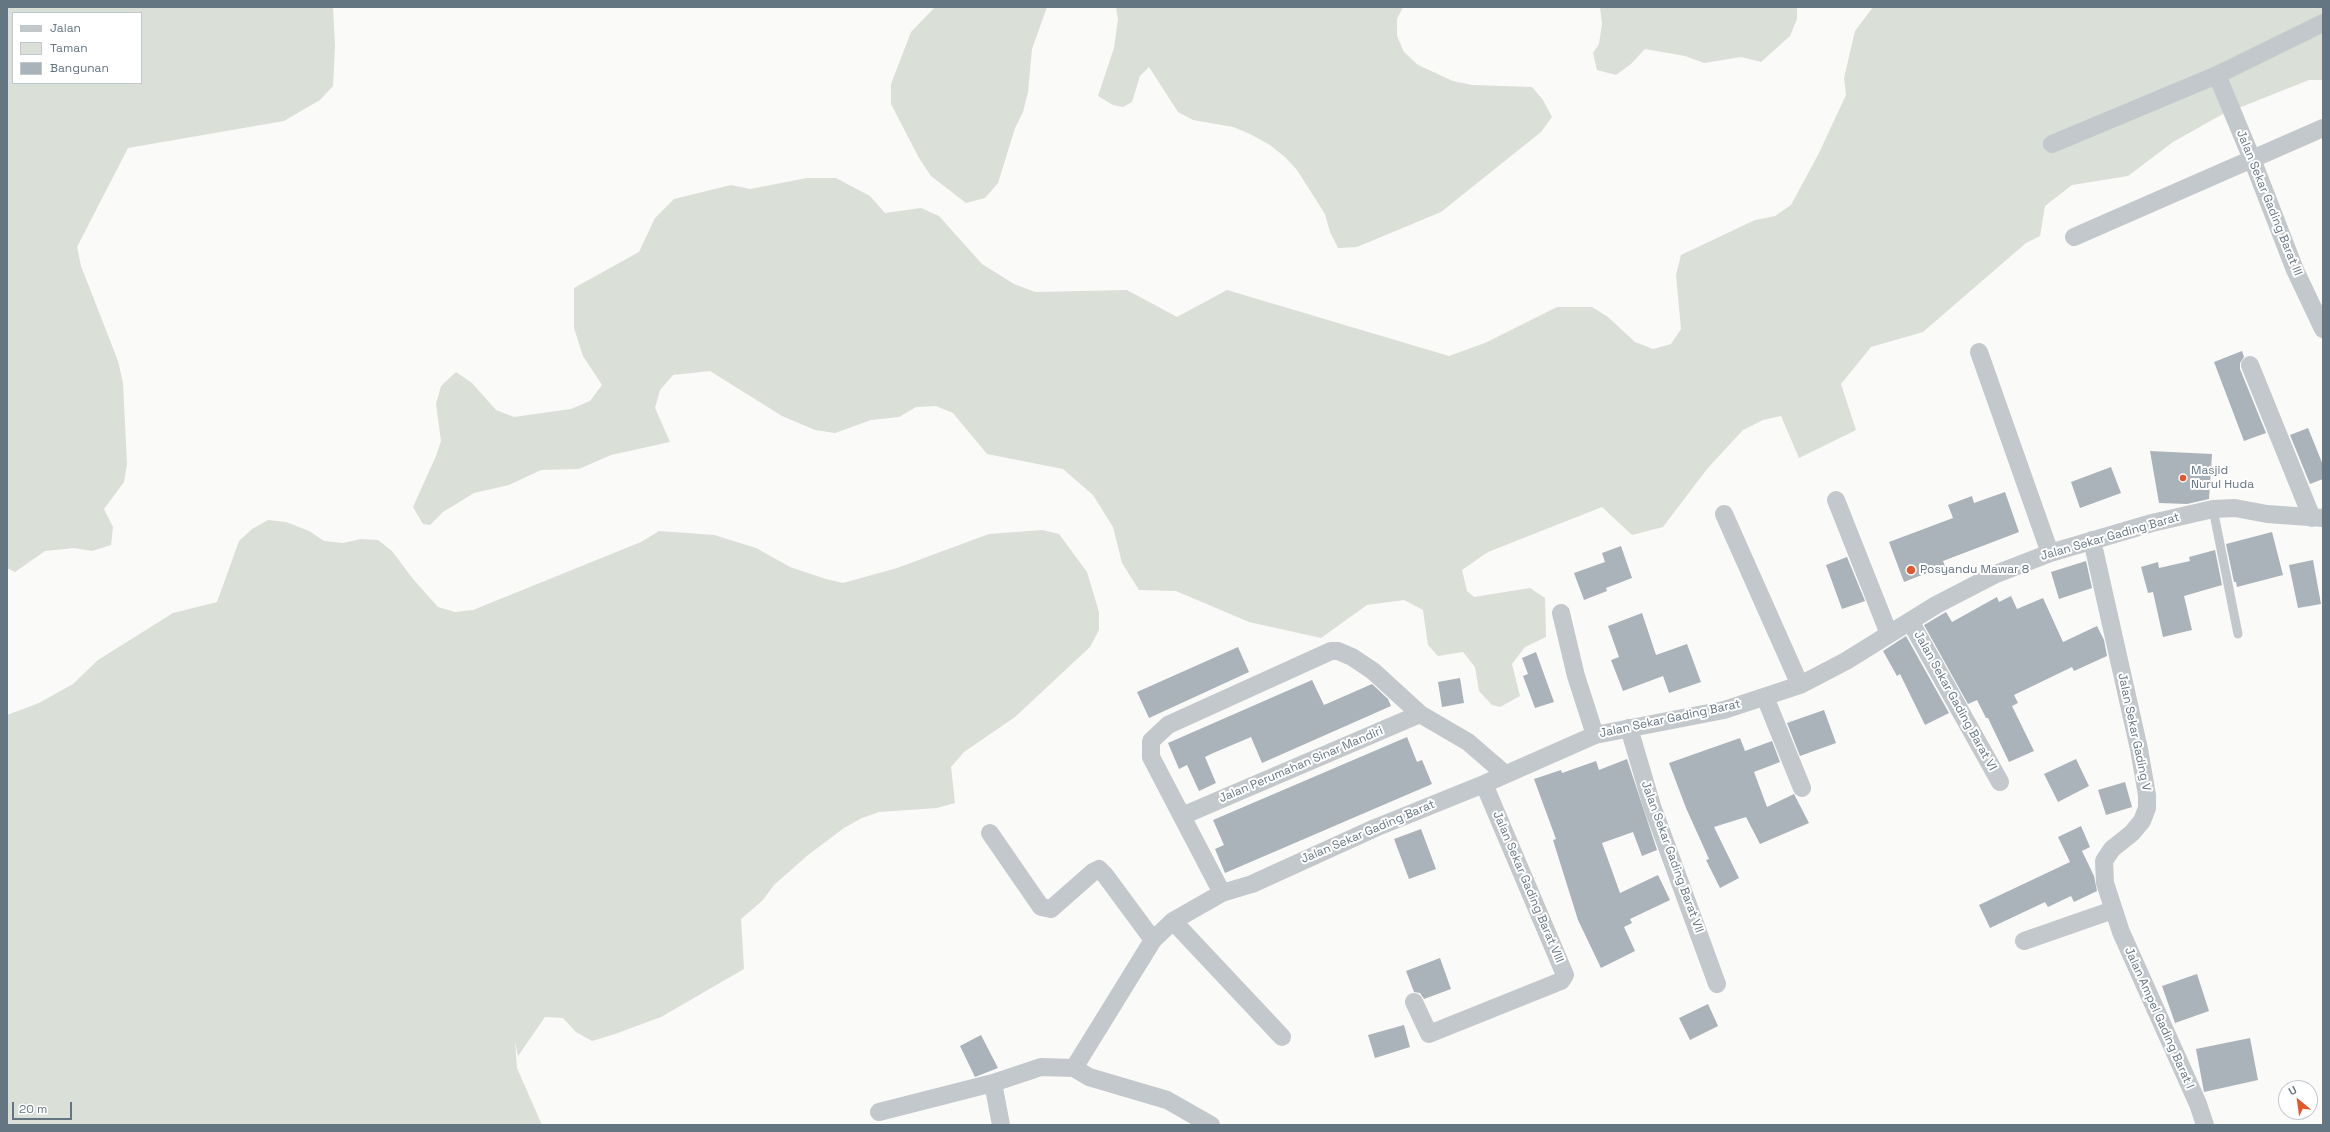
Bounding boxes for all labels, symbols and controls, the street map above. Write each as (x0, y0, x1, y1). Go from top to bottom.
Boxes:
legend (12, 12, 142, 84)
text: Jalan (50, 20, 81, 36)
text: Taman (50, 40, 87, 56)
text: Bangunan (50, 60, 109, 76)
street label: Jalan Sekar Gading Barat III (2233, 128, 2305, 278)
place label: Masjid Nurul Huda (2191, 464, 2254, 492)
marker: Masjid Nurul Huda (2178, 473, 2188, 483)
street label: Jalan Sekar Gading Barat (2039, 510, 2181, 564)
place label: Posyandu Mawar 8 (1920, 563, 2029, 577)
marker: Posyandu Mawar 8 (1905, 564, 1917, 576)
street label: Jalan Sekar Gading Barat VI (1911, 629, 1999, 773)
street label: Jalan Sekar Gading V (2114, 672, 2154, 792)
street label: Jalan Sekar Gading Barat (1598, 697, 1742, 741)
street label: Jalan Perumahan Sinar Mandiri (1217, 724, 1385, 806)
street label: Jalan Sekar Gading Barat VII (1638, 779, 1706, 935)
street label: Jalan Sekar Gading Barat (1299, 797, 1437, 867)
street label: Jalan Sekar Gading Barat VIII (1489, 809, 1567, 965)
street label: Jalan Ampel Gading Barat I (2121, 945, 2197, 1091)
north arrow (2278, 1080, 2318, 1120)
text: U (2286, 1082, 2299, 1098)
scale bar (14, 1094, 74, 1120)
text: 20 m (19, 1101, 47, 1117)

